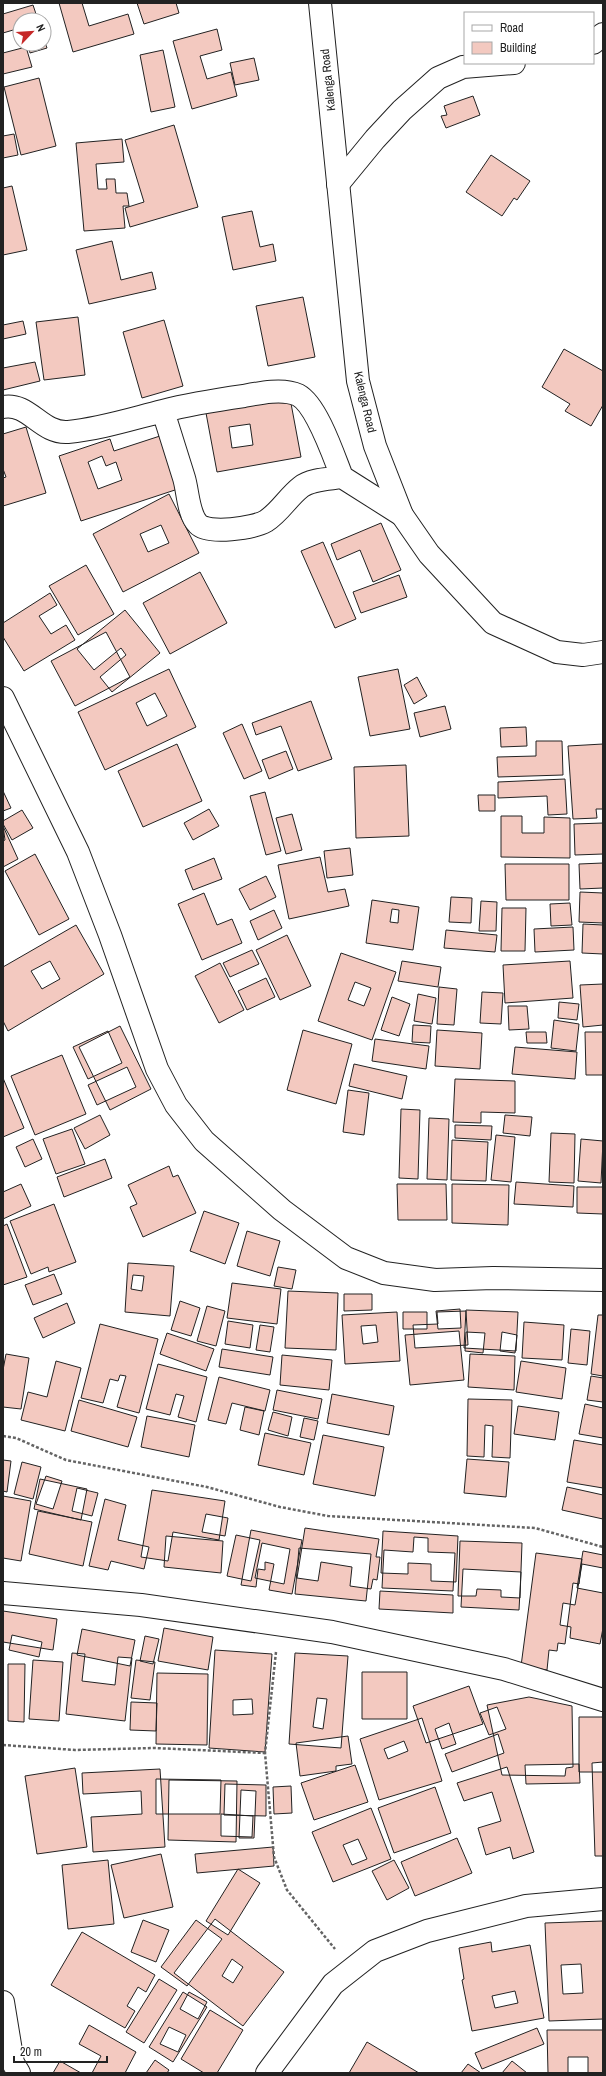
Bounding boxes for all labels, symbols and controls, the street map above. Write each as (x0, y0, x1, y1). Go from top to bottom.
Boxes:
north arrow (12, 12, 52, 52)
legend (464, 12, 594, 64)
text: Road (500, 20, 524, 36)
text: N (33, 22, 49, 34)
text: Building (500, 40, 537, 56)
street label: Kalenga Road (317, 48, 339, 112)
street label: Kalenga Road (350, 370, 380, 434)
scale bar (14, 2038, 107, 2064)
text: 20 m (20, 2044, 42, 2060)

